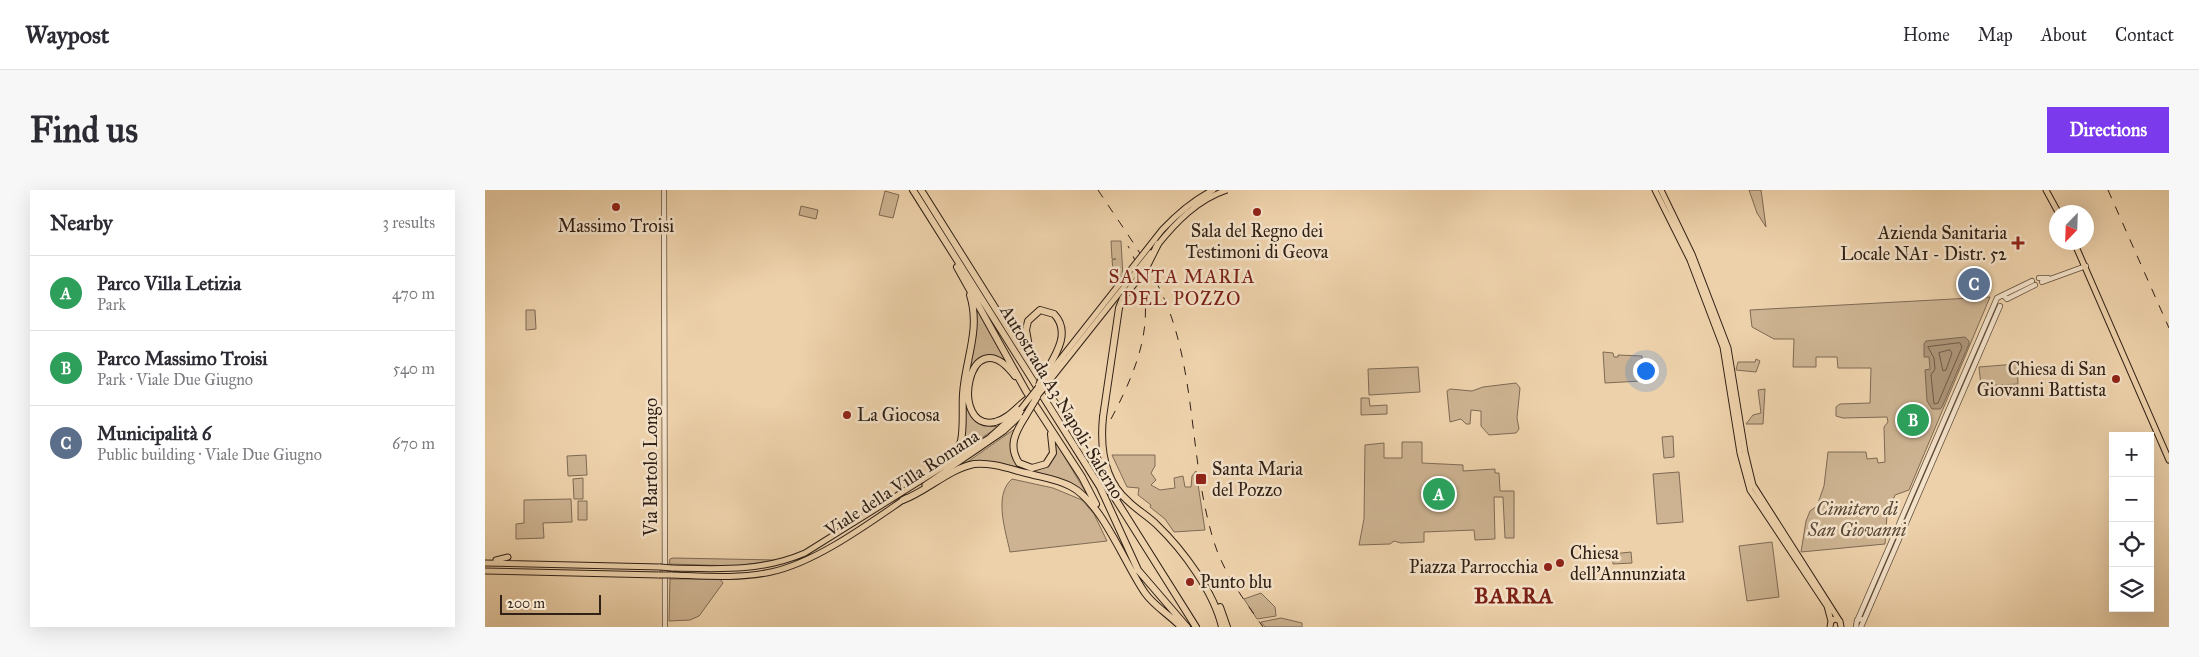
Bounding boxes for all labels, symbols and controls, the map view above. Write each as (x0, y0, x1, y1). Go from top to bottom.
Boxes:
text: Waypost (25, 20, 109, 50)
text: Home (1903, 24, 1950, 46)
text: Map (1978, 24, 2013, 46)
text: About (2041, 24, 2087, 46)
text: Contact (2115, 24, 2174, 46)
button: Directions (2047, 107, 2169, 153)
text: Find us (30, 109, 138, 152)
marker: Massimo Troisi (610, 201, 622, 213)
north arrow (2049, 205, 2094, 250)
marker: Sala del Regno dei Testimoni di Geova (1251, 206, 1263, 218)
text: Nearby (50, 210, 113, 236)
text: 3 results (382, 213, 435, 232)
place label: Massimo Troisi (558, 215, 674, 237)
place label: Sala del Regno dei Testimoni di Geova (1186, 220, 1329, 263)
place label: Azienda Sanitaria Locale NA1 - Distr. 52 (1840, 222, 2007, 265)
marker: Azienda Sanitaria Locale NA1 - Distr. 52 (2011, 236, 2025, 250)
district label: SANTA MARIA DEL POZZO (1108, 265, 1256, 310)
pin: C (1958, 265, 1990, 303)
text: Parco Villa Letizia (97, 272, 241, 295)
text: A (61, 284, 71, 303)
text: 470 m (392, 284, 435, 303)
text: Park (97, 295, 126, 314)
street label: Autostrada A3 Napoli-Salerno (995, 300, 1129, 503)
text: Parco Massimo Troisi (97, 347, 268, 370)
your location (1633, 358, 1659, 384)
place label: Chiesa di San Giovanni Battista (1977, 358, 2106, 401)
text: B (61, 359, 71, 378)
text: 540 m (393, 359, 435, 378)
text: Park · Viale Due Giugno (97, 370, 253, 389)
marker: Chiesa di San Giovanni Battista (2110, 373, 2122, 385)
street label: Via Bartolo Longo (640, 398, 663, 537)
pin: B (1897, 401, 1929, 439)
place label: La Giocosa (857, 404, 940, 426)
marker: La Giocosa (841, 409, 853, 421)
text: Municipalità 6 (97, 422, 212, 445)
street label: Viale della Villa Romana (820, 425, 984, 542)
map controls (2109, 432, 2154, 612)
button: + (2109, 432, 2154, 477)
text: C (61, 434, 71, 453)
text: 670 m (392, 434, 435, 453)
text: Public building · Viale Due Giugno (97, 445, 322, 464)
place label: Santa Maria del Pozzo (1212, 458, 1303, 501)
marker: Santa Maria del Pozzo (1194, 472, 1208, 486)
pin: A (1423, 475, 1455, 513)
button: − (2109, 477, 2154, 522)
park label: Cimitero di San Giovanni (1807, 498, 1906, 541)
button: locate (2109, 522, 2154, 567)
place label: Chiesa dell'Annunziata (1570, 542, 1686, 585)
place label: Piazza Parrocchia (1409, 556, 1538, 578)
marker: Chiesa dell'Annunziata (1554, 557, 1566, 569)
marker: Piazza Parrocchia (1542, 561, 1554, 573)
button: layers (2109, 567, 2154, 612)
place label: Punto blu (1200, 571, 1272, 593)
marker: Punto blu (1184, 576, 1196, 588)
district label: BARRA (1474, 582, 1554, 609)
scale bar (500, 592, 601, 615)
text: 200 m (507, 595, 545, 612)

